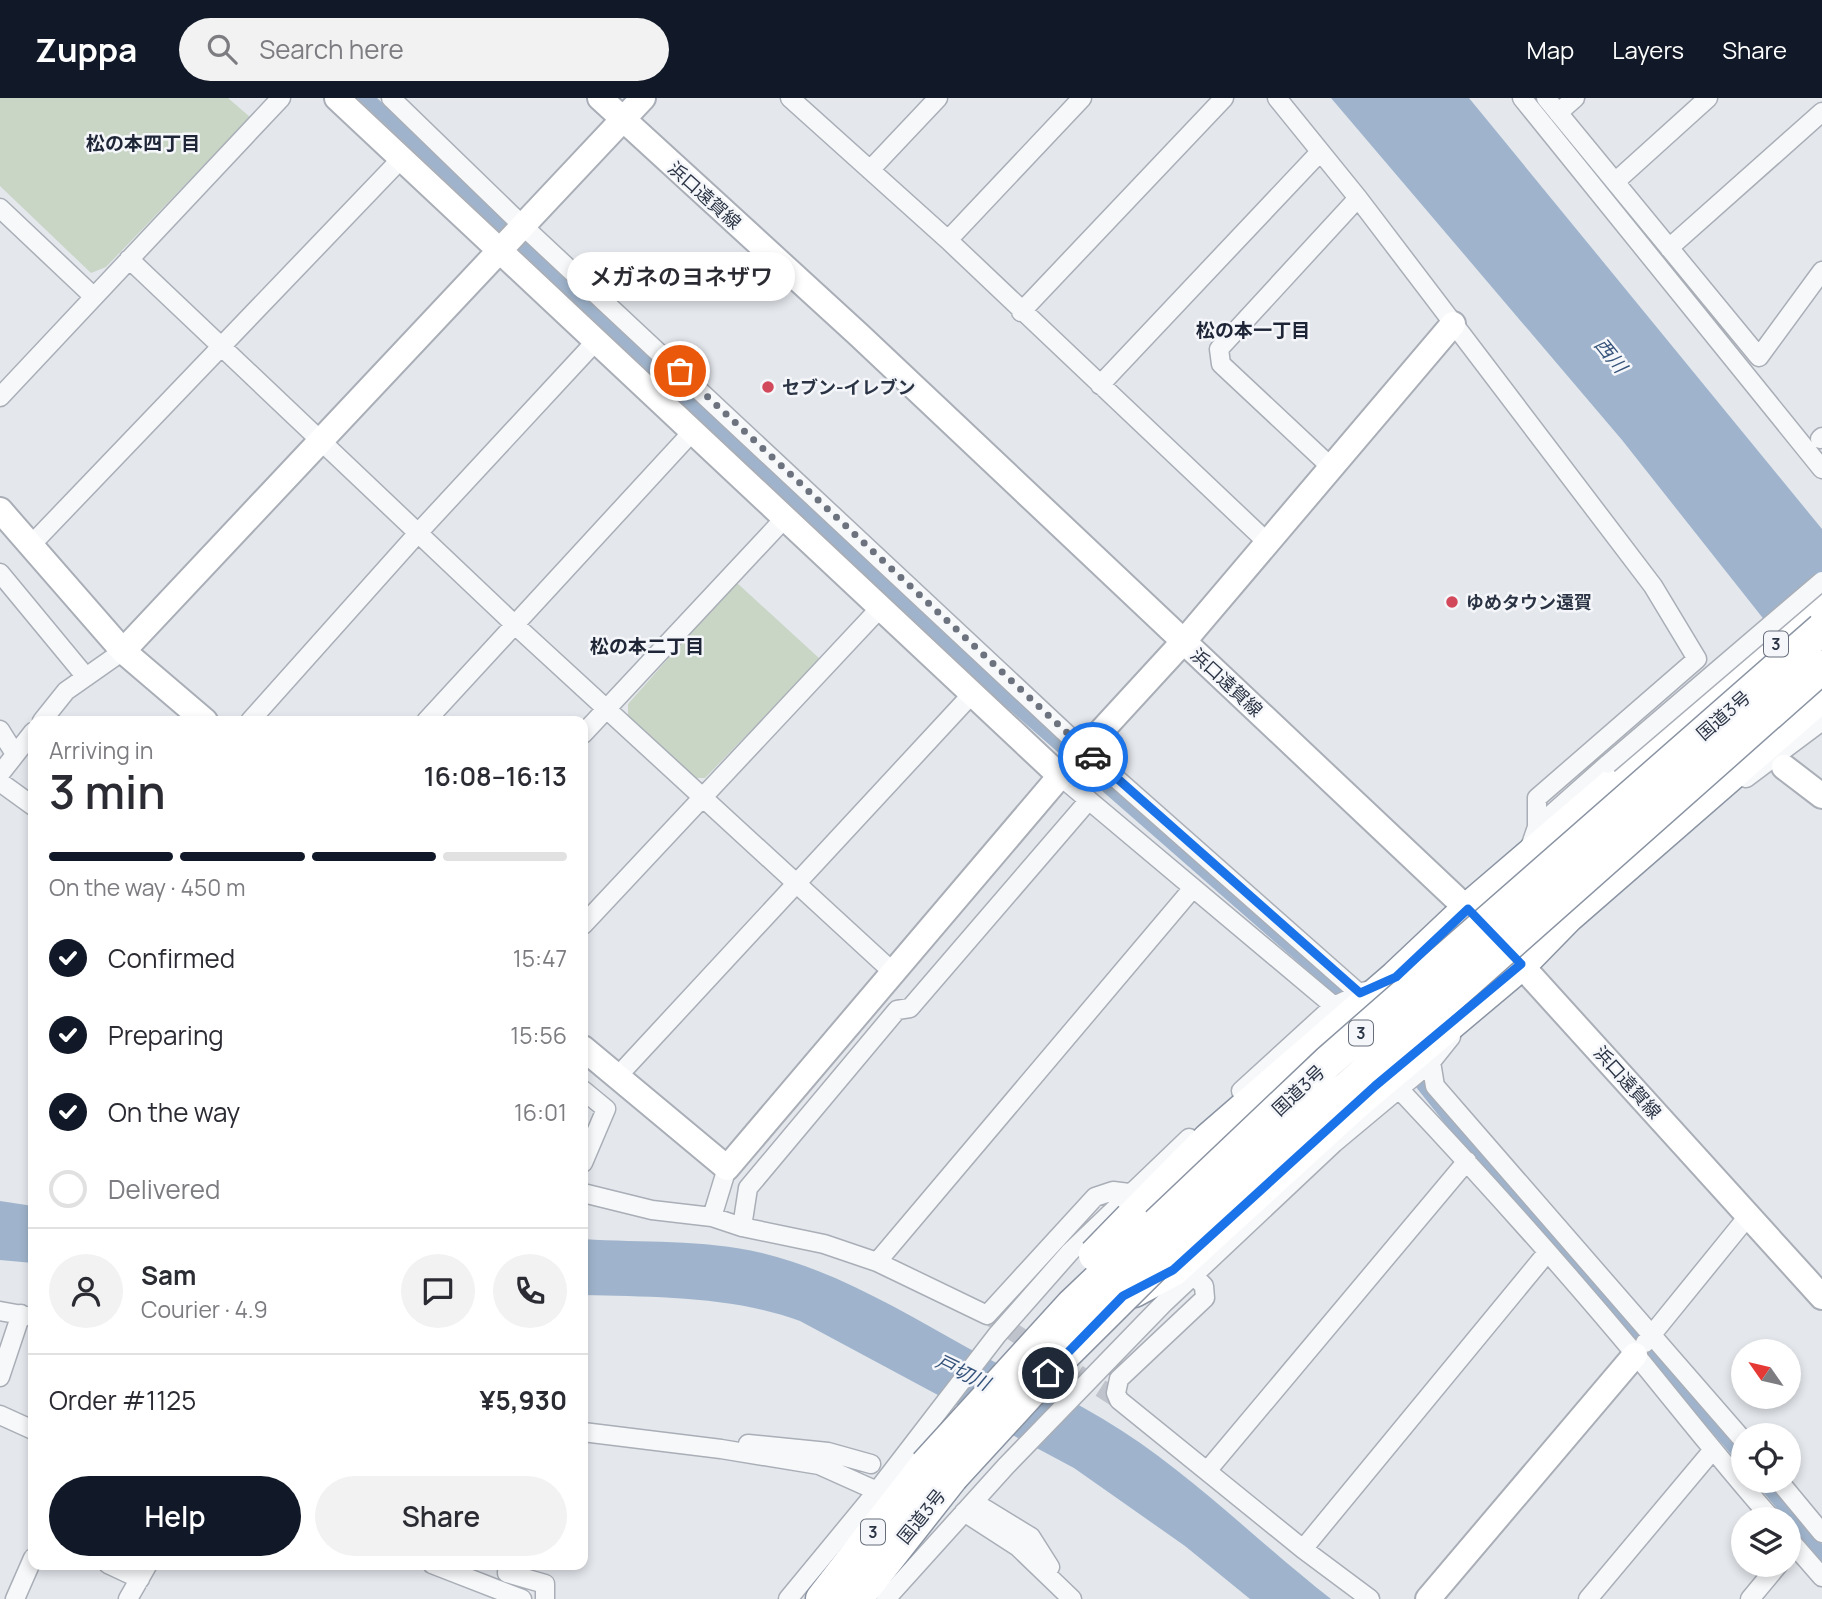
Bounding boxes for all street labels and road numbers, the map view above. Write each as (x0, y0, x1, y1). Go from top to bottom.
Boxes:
street label: 浜口遠賀線 (664, 156, 746, 234)
road number: 3 (1764, 632, 1788, 656)
street label: 浜口遠賀線 (1186, 643, 1268, 721)
street label: 国道3号 (1691, 685, 1755, 745)
road number: 3 (1349, 1021, 1373, 1046)
street label: 浜口遠賀線 (1589, 1041, 1667, 1123)
street label: 国道3号 (1266, 1059, 1330, 1121)
street label: 国道3号 (892, 1484, 950, 1548)
road number: 3 (861, 1520, 885, 1544)

